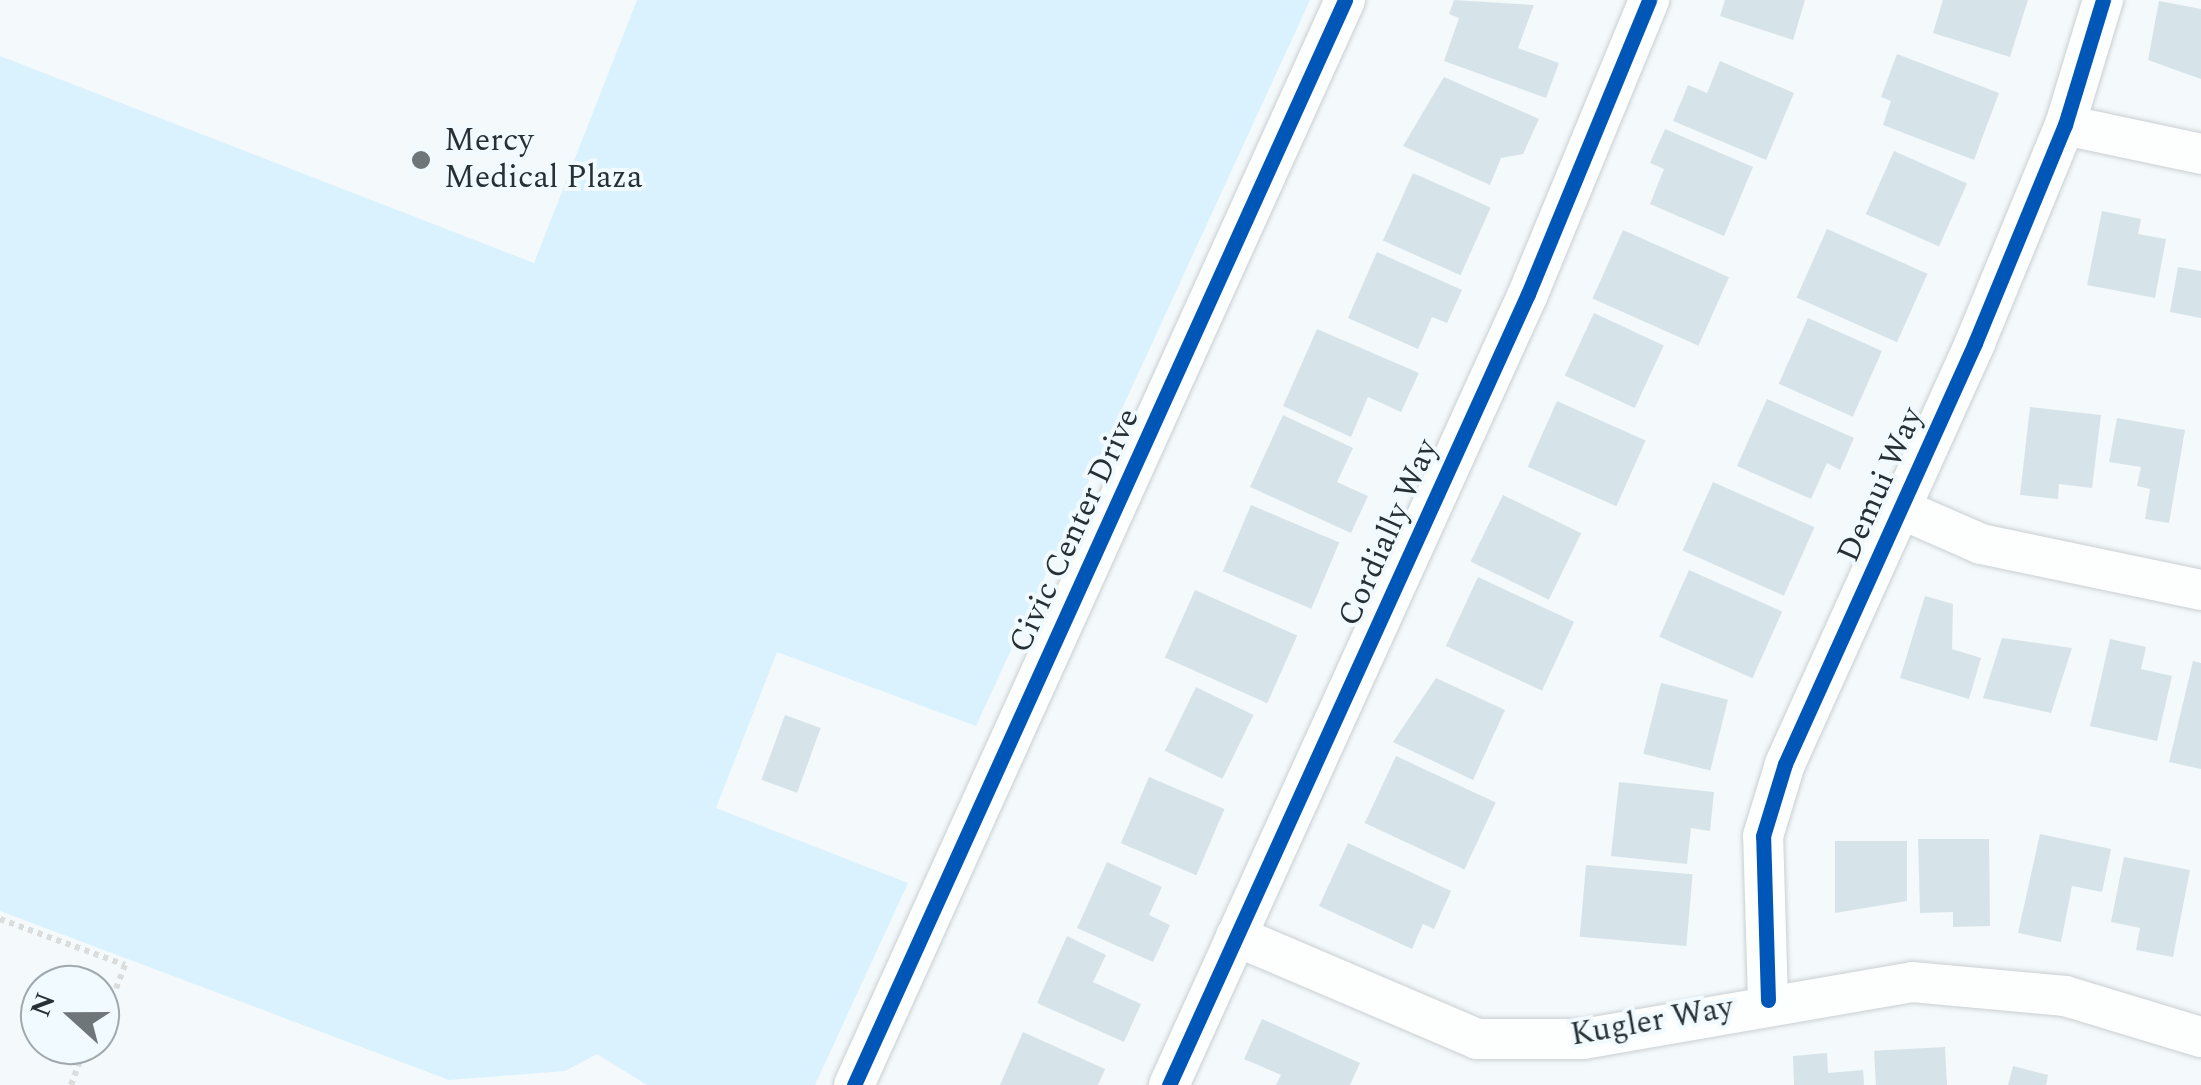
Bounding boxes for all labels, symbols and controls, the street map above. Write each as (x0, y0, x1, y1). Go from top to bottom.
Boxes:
place label: Mercy Medical Plaza (444, 123, 643, 198)
marker: Mercy Medical Plaza (408, 147, 434, 173)
street label: Demui Way (1830, 402, 1932, 568)
street label: Civic Center Drive (1002, 403, 1148, 659)
street label: Cordially Way (1331, 434, 1447, 632)
north arrow (20, 965, 120, 1065)
text: N (19, 986, 68, 1023)
street label: Kugler Way (1568, 989, 1736, 1055)

